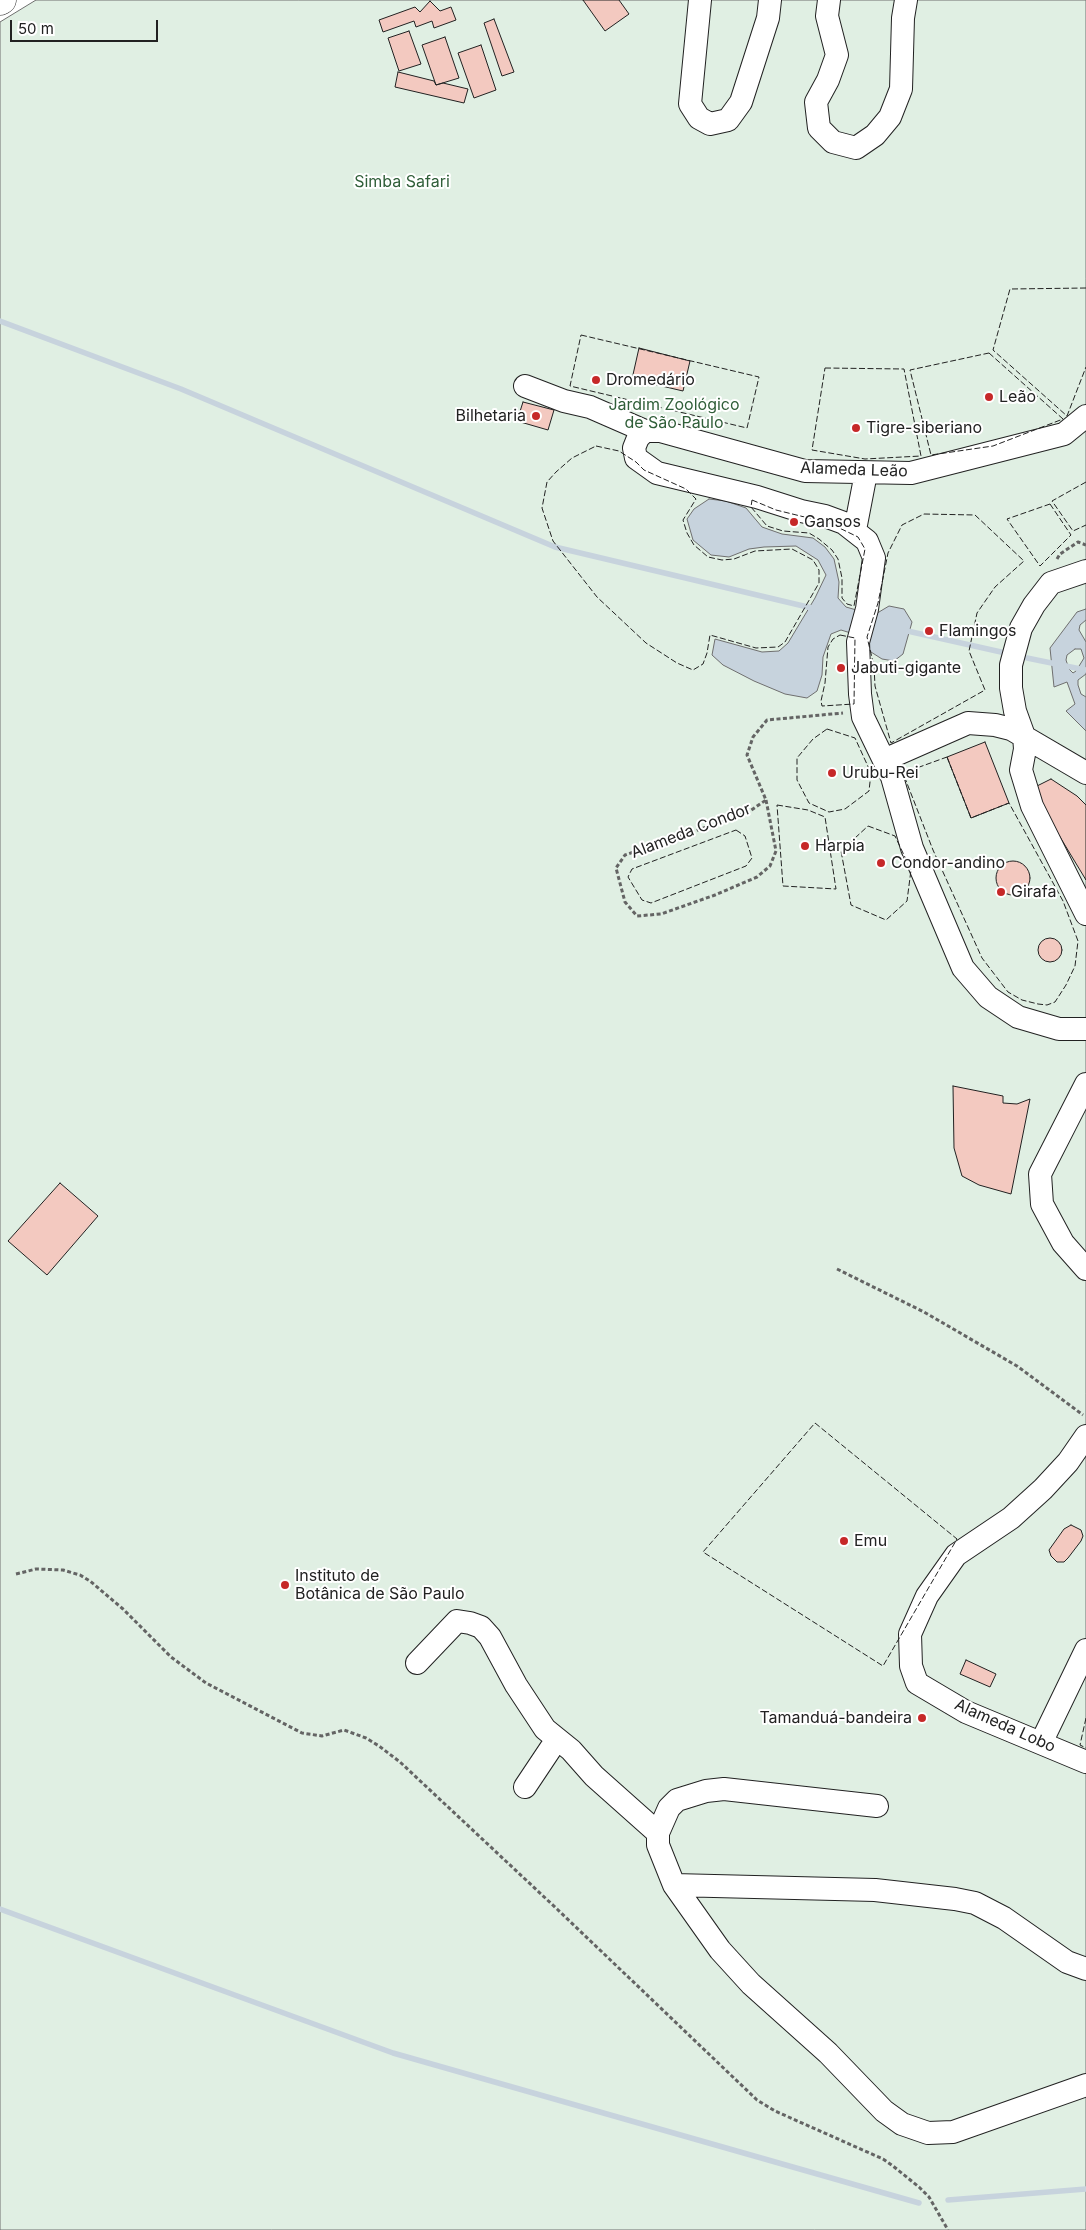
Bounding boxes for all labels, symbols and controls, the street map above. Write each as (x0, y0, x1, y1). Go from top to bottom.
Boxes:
scale bar (12, 10, 160, 42)
text: 50 m (18, 19, 54, 38)
park label: Simba Safari (354, 172, 450, 192)
place label: Dromedário (606, 370, 695, 390)
marker: Dromedário (590, 374, 602, 386)
place label: Leão (999, 387, 1036, 407)
marker: Leão (983, 391, 995, 403)
park label: Jardim Zoológico de São Paulo (608, 395, 740, 433)
place label: Bilhetaria (456, 406, 526, 426)
marker: Bilhetaria (530, 410, 542, 422)
place label: Tigre-siberiano (866, 418, 982, 438)
marker: Tigre-siberiano (850, 422, 862, 434)
street label: Alameda Leão (800, 459, 908, 481)
place label: Gansos (804, 512, 861, 532)
marker: Gansos (788, 516, 800, 528)
place label: Flamingos (939, 621, 1016, 641)
marker: Flamingos (923, 625, 935, 637)
place label: Jabuti-gigante (851, 658, 961, 678)
marker: Jabuti-gigante (835, 662, 847, 674)
place label: Urubu-Rei (842, 763, 919, 783)
marker: Urubu-Rei (826, 767, 838, 779)
street label: Alameda Condor (628, 799, 754, 863)
place label: Harpia (815, 836, 865, 856)
marker: Harpia (799, 840, 811, 852)
place label: Condor-andino (891, 853, 1005, 873)
marker: Condor-andino (875, 857, 887, 869)
place label: Girafa (1011, 882, 1056, 902)
marker: Girafa (995, 886, 1007, 898)
place label: Emu (854, 1531, 887, 1551)
marker: Emu (838, 1535, 850, 1547)
place label: Instituto de Botânica de São Paulo (295, 1566, 465, 1604)
marker: Instituto de Botânica de São Paulo (279, 1579, 291, 1591)
street label: Alameda Lobo (952, 1695, 1058, 1757)
place label: Tamanduá-bandeira (759, 1708, 912, 1728)
marker: Tamanduá-bandeira (916, 1712, 928, 1724)

